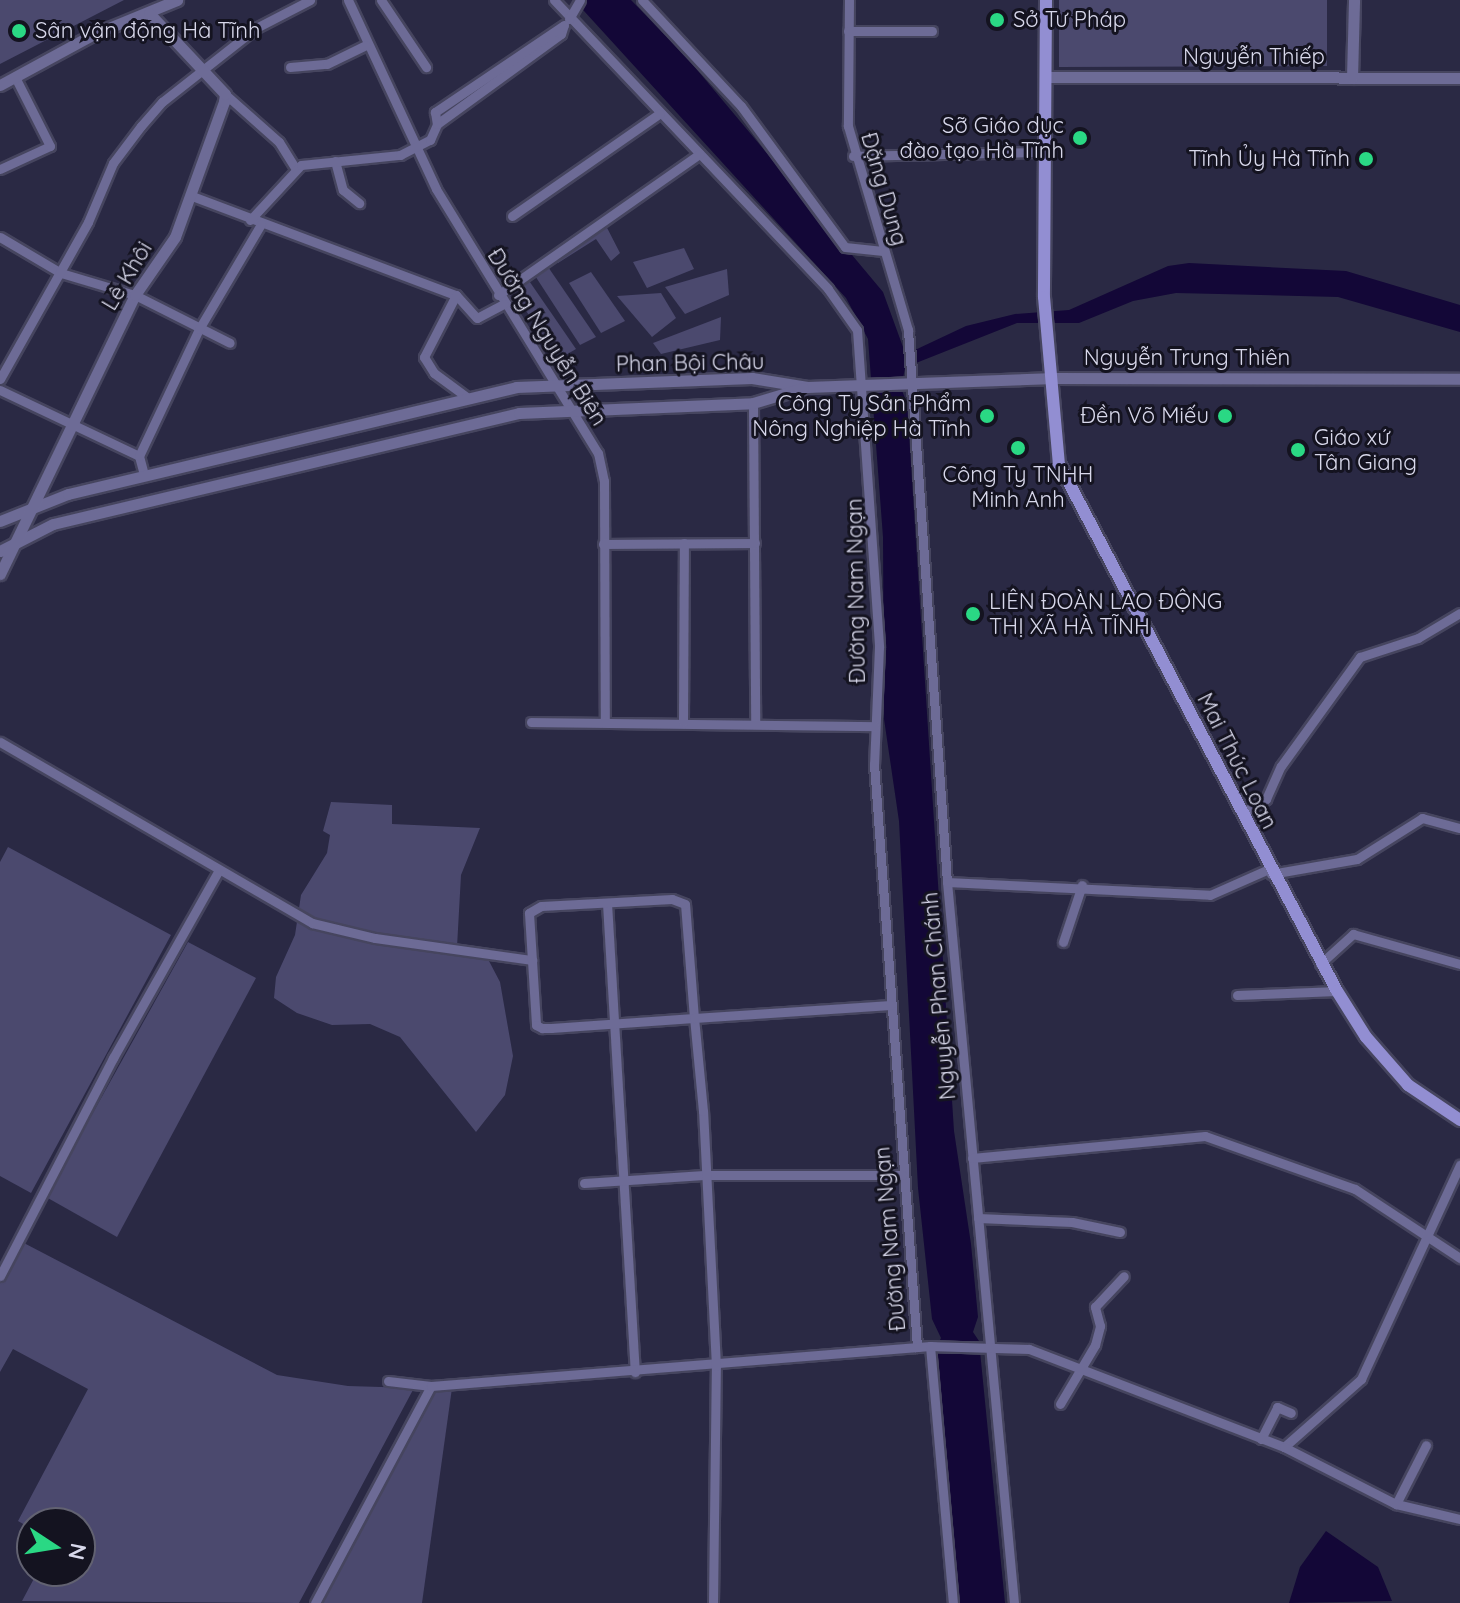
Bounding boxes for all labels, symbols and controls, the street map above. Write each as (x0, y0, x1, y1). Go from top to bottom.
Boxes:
place label: Sở Tư Pháp (1013, 7, 1126, 33)
marker: Sở Tư Pháp (988, 11, 1006, 29)
place label: Sân vận động Hà Tĩnh (35, 18, 261, 44)
marker: Sân vận động Hà Tĩnh (10, 22, 28, 40)
street label: Nguyễn Thiếp (1183, 44, 1325, 70)
place label: Sỡ Giáo dục đào tạo Hà Tĩnh (900, 112, 1064, 164)
street label: Đặng Dung (855, 129, 913, 249)
marker: Sỡ Giáo dục đào tạo Hà Tĩnh (1071, 129, 1089, 147)
place label: Tĩnh Ủy Hà Tĩnh (1188, 146, 1350, 172)
marker: Tĩnh Ủy Hà Tĩnh (1357, 150, 1375, 168)
street label: Lê Khôi (96, 237, 158, 315)
street label: Đường Nguyễn Biên (482, 244, 612, 430)
street label: Nguyễn Trung Thiên (1084, 345, 1290, 371)
street label: Phan Bội Châu (616, 349, 764, 377)
place label: Công Ty Sản Phẩm Nông Nghiệp Hà Tĩnh (752, 390, 971, 442)
place label: Đền Võ Miếu (1080, 403, 1209, 429)
marker: Công Ty Sản Phẩm Nông Nghiệp Hà Tĩnh (978, 407, 996, 425)
marker: Đền Võ Miếu (1216, 407, 1234, 425)
place label: Giáo xứ Tân Giang (1314, 424, 1417, 476)
marker: Công Ty TNHH Minh Anh (1009, 439, 1027, 457)
marker: Giáo xứ Tân Giang (1289, 441, 1307, 459)
place label: Công Ty TNHH Minh Anh (943, 461, 1093, 512)
street label: Đường Nam Ngạn (841, 498, 871, 684)
place label: LIÊN ĐOÀN LAO ĐỘNG THỊ XÃ HÀ TĨNH (989, 588, 1222, 640)
marker: LIÊN ĐOÀN LAO ĐỘNG THỊ XÃ HÀ TĨNH (964, 605, 982, 623)
street label: Mai Thúc Loan (1191, 689, 1283, 833)
street label: Nguyễn Phan Chánh (917, 891, 961, 1101)
street label: Đường Nam Ngạn (869, 1146, 911, 1332)
north arrow (16, 1507, 96, 1587)
text: N (62, 1541, 93, 1562)

